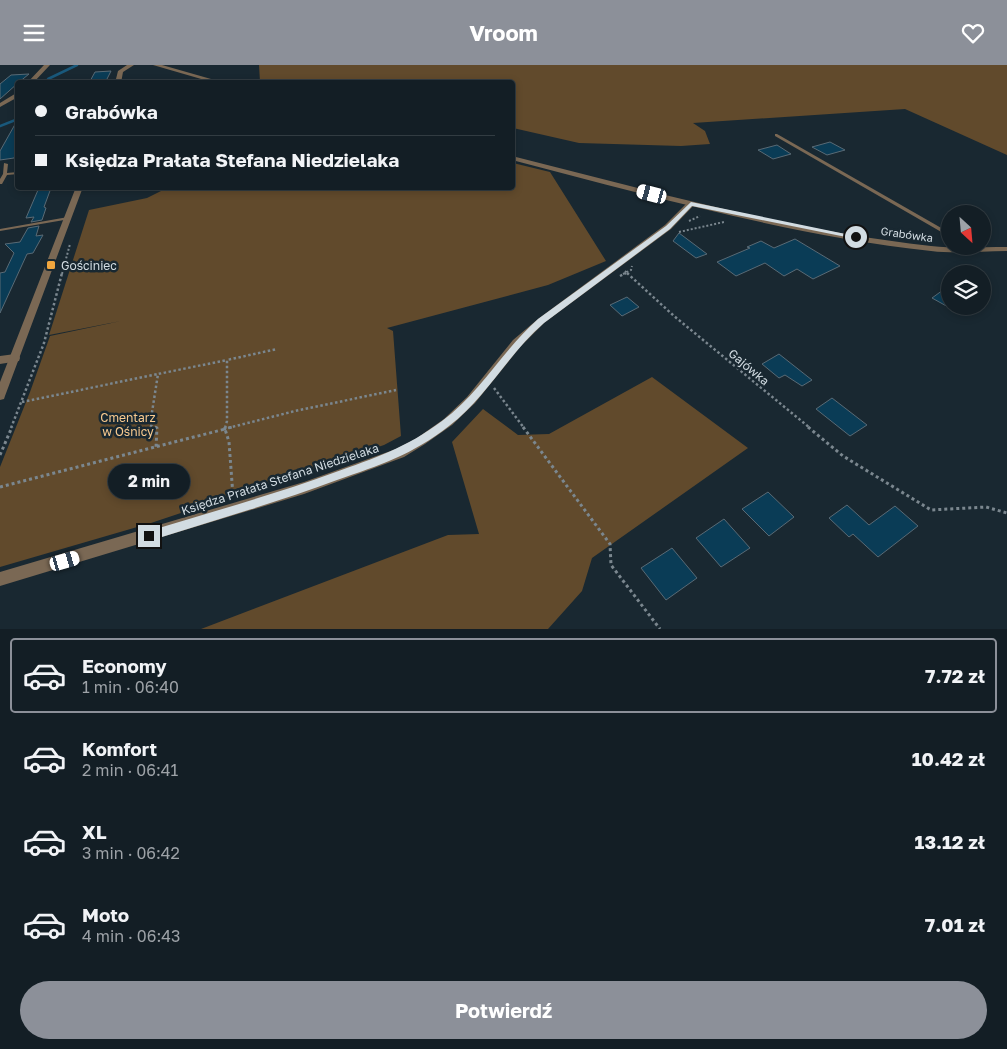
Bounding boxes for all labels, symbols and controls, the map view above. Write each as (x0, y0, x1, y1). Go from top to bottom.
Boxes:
icon: menu (20, 19, 48, 47)
text: Vroom (469, 19, 538, 46)
icon: heart (959, 19, 987, 47)
text: Grabówka (65, 100, 158, 123)
text: Księdza Prałata Stefana Niedzielaka (65, 148, 399, 171)
car (635, 183, 668, 205)
north arrow (941, 205, 991, 255)
map controls (941, 205, 991, 315)
street label: Grabówka (880, 224, 934, 244)
route start (845, 226, 867, 248)
place label: Gościniec (61, 258, 117, 273)
marker: Gościniec (45, 259, 57, 271)
button: layers (941, 265, 991, 315)
street label: Gajówka (726, 346, 772, 388)
park label: Cmentarz w Ośnicy (100, 410, 156, 439)
street label: Księdza Prałata Stefana Niedzielaka (179, 440, 381, 518)
callout: 2 min (108, 463, 190, 499)
text: 2 min (128, 471, 170, 491)
route end (138, 525, 160, 547)
car (48, 550, 81, 572)
icon: car (22, 653, 67, 698)
text: Economy (82, 654, 167, 677)
text: 7.72 zł (925, 664, 985, 687)
text: 1 min · 06:40 (82, 677, 179, 697)
icon: car (22, 736, 67, 781)
text: Komfort (82, 737, 157, 760)
text: 10.42 zł (912, 747, 985, 770)
text: 2 min · 06:41 (82, 760, 178, 780)
icon: car (22, 819, 67, 864)
text: XL (82, 820, 107, 843)
text: 13.12 zł (915, 830, 985, 853)
text: 3 min · 06:42 (82, 843, 180, 863)
icon: car (22, 902, 67, 947)
text: Moto (82, 903, 129, 926)
text: 7.01 zł (925, 913, 985, 936)
text: 4 min · 06:43 (82, 926, 180, 946)
button: Potwierdź (20, 981, 987, 1039)

